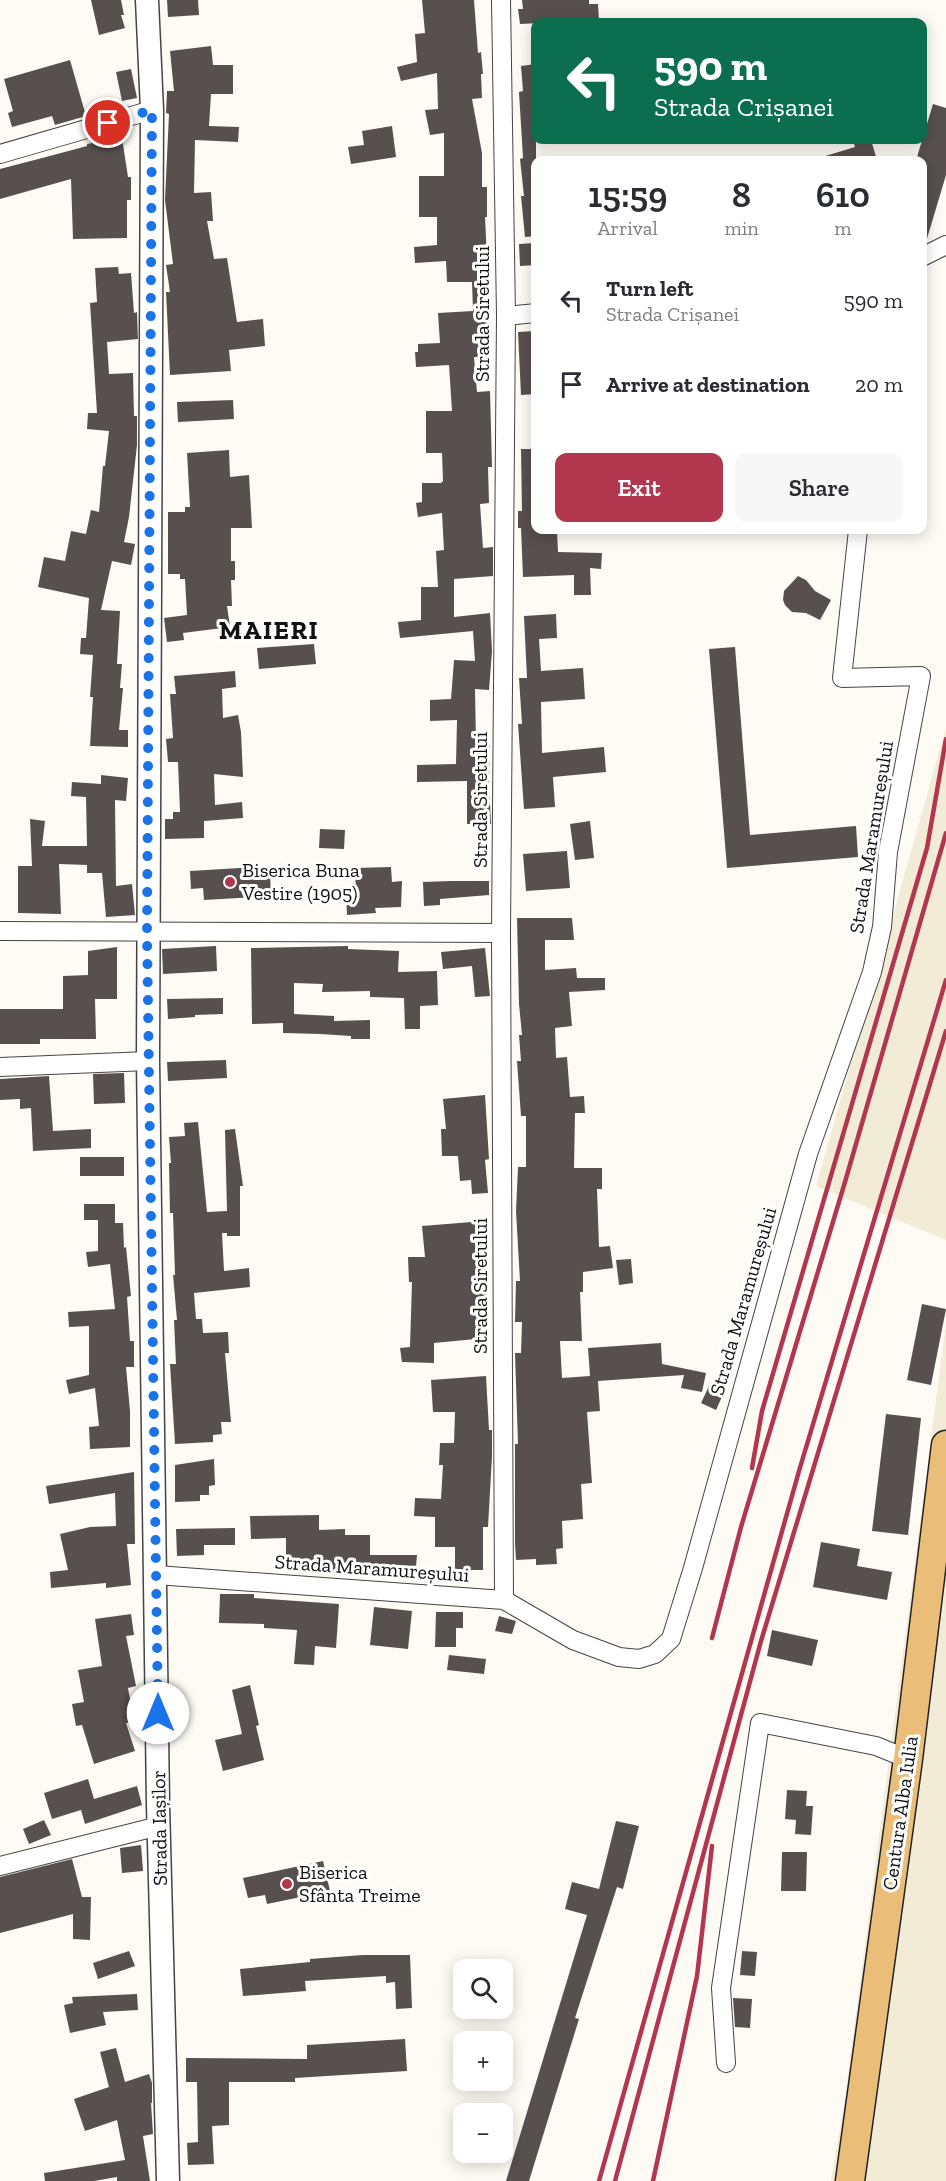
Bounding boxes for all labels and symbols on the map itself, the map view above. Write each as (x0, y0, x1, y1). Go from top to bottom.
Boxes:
pin (82, 97, 133, 148)
street label: Strada Siretului (470, 246, 494, 382)
district label: MAIERI (219, 614, 319, 646)
street label: Strada Siretului (468, 732, 492, 868)
street label: Strada Maramureșului (844, 738, 898, 935)
place label: Biserica Buna Vestire (1905) (241, 858, 360, 905)
marker: Biserica Buna Vestire (1905) (223, 875, 237, 889)
street label: Strada Maramureșului (705, 1204, 782, 1398)
street label: Strada Siretului (468, 1218, 492, 1354)
street label: Strada Maramureșului (274, 1549, 470, 1587)
position arrow (126, 1681, 190, 1745)
street label: Centura Alba Iulia (877, 1734, 923, 1892)
street label: Strada Iașilor (146, 1770, 172, 1886)
place label: Biserica Sfânta Treime (299, 1860, 421, 1907)
marker: Biserica Sfânta Treime (280, 1877, 294, 1891)

